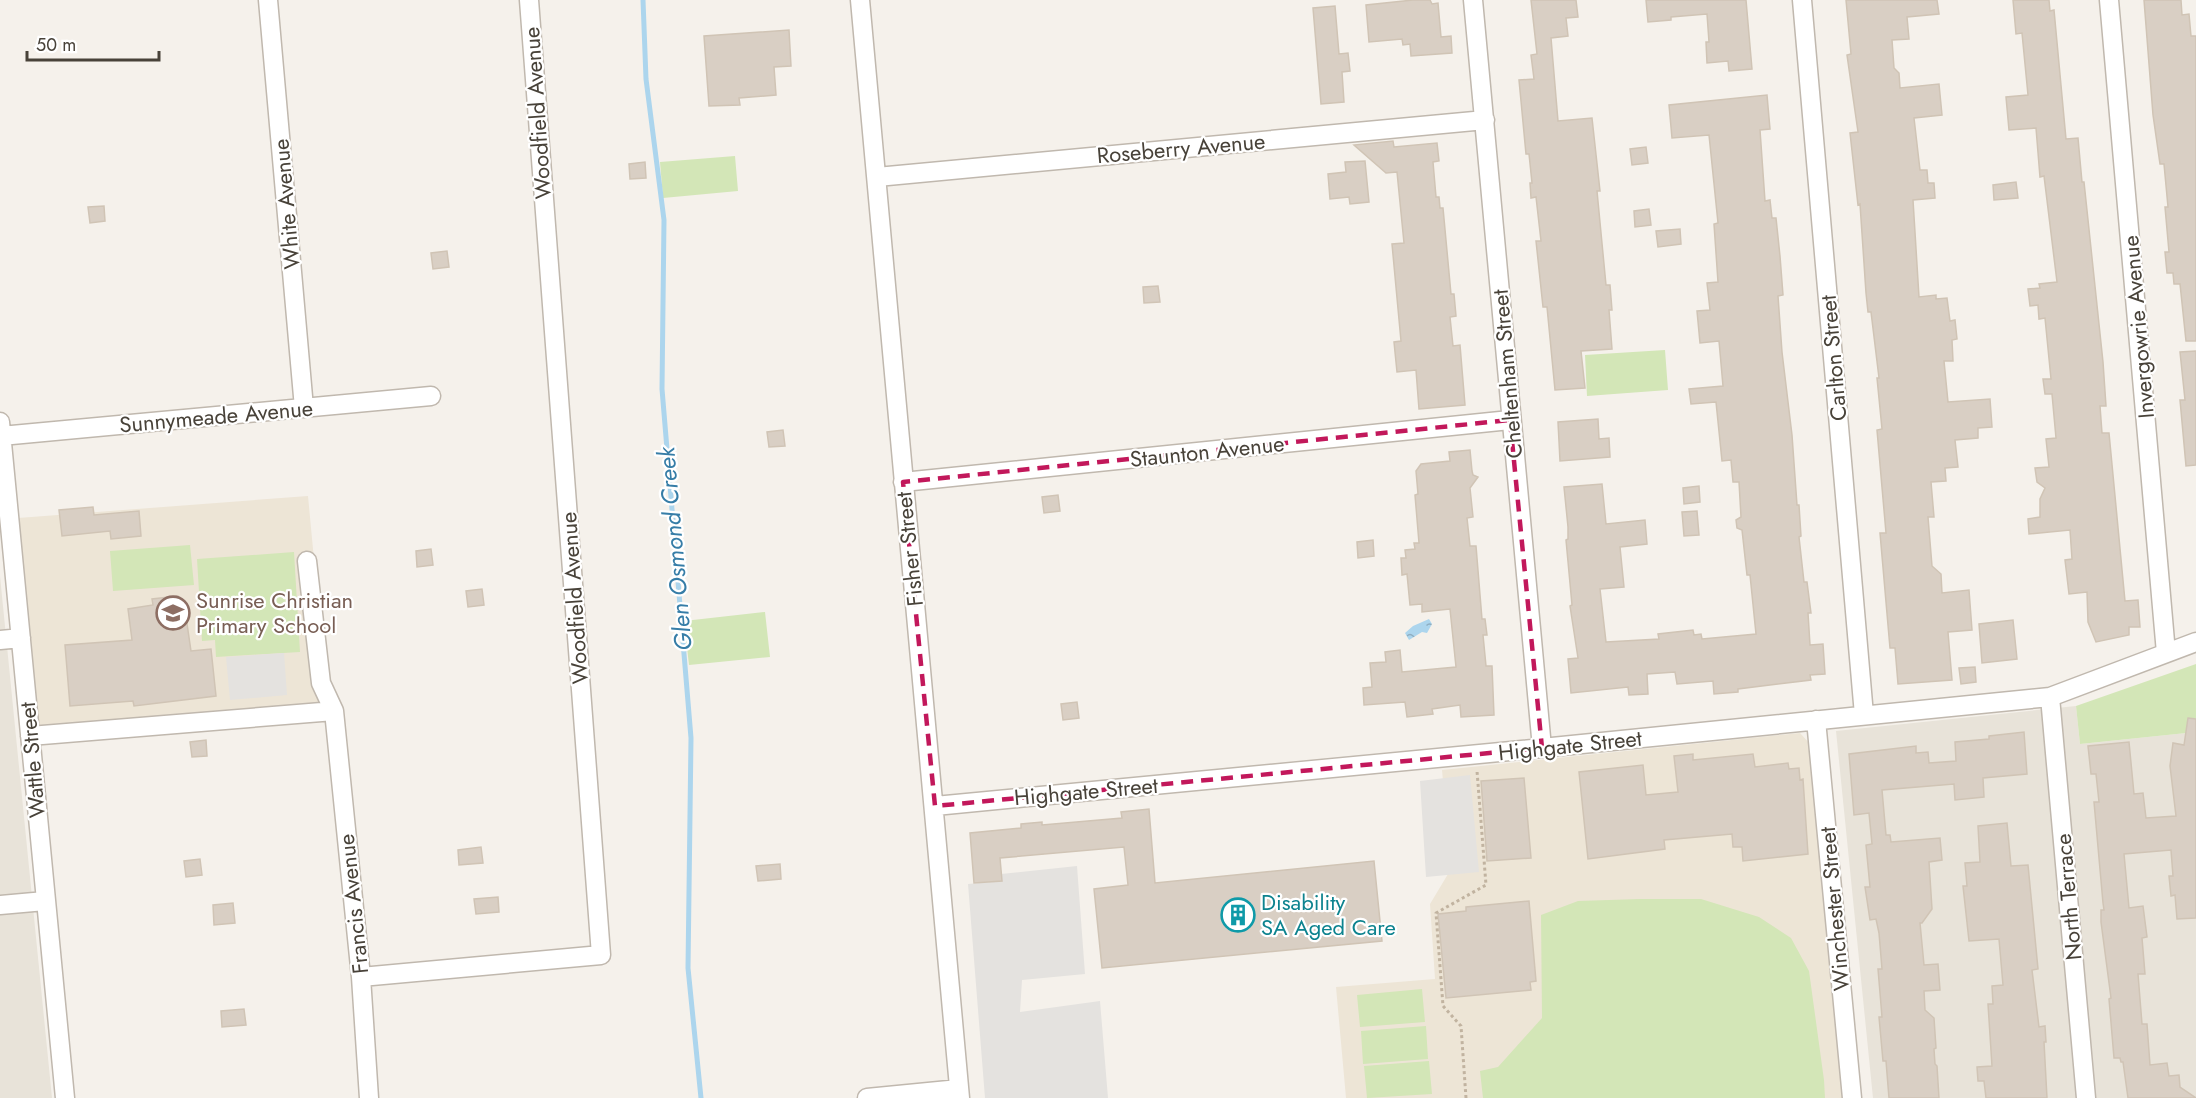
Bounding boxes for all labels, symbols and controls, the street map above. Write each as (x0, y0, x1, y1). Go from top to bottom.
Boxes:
scale bar (27, 24, 159, 62)
street label: Woodfield Avenue (515, 26, 559, 200)
text: 50 m (36, 32, 76, 58)
street label: Roseberry Avenue (1095, 125, 1267, 171)
street label: White Avenue (264, 137, 308, 271)
street label: Invergowrie Avenue (2114, 234, 2162, 420)
street label: Cheltenham Street (1484, 287, 1530, 460)
street label: Carlton Street (1811, 293, 1854, 422)
street label: Sunnymeade Avenue (118, 392, 314, 440)
street label: Staunton Avenue (1128, 427, 1286, 475)
water label: Glen Osmond Creek (648, 444, 701, 652)
street label: Fisher Street (887, 489, 931, 608)
street label: Woodfield Avenue (552, 511, 596, 685)
place label: Sunrise Christian Primary School (196, 584, 353, 641)
school or university icon: Sunrise Christian Primary School (155, 595, 191, 631)
street label: Wattle Street (11, 700, 53, 819)
street label: Highgate Street (1497, 721, 1644, 768)
street label: Highgate Street (1013, 769, 1160, 813)
street label: Winchester Street (1811, 825, 1857, 992)
street label: Francis Avenue (330, 832, 376, 976)
street label: North Terrace (2047, 832, 2089, 962)
place label: Disability SA Aged Care (1261, 886, 1396, 943)
building icon: Disability SA Aged Care (1220, 897, 1256, 933)

